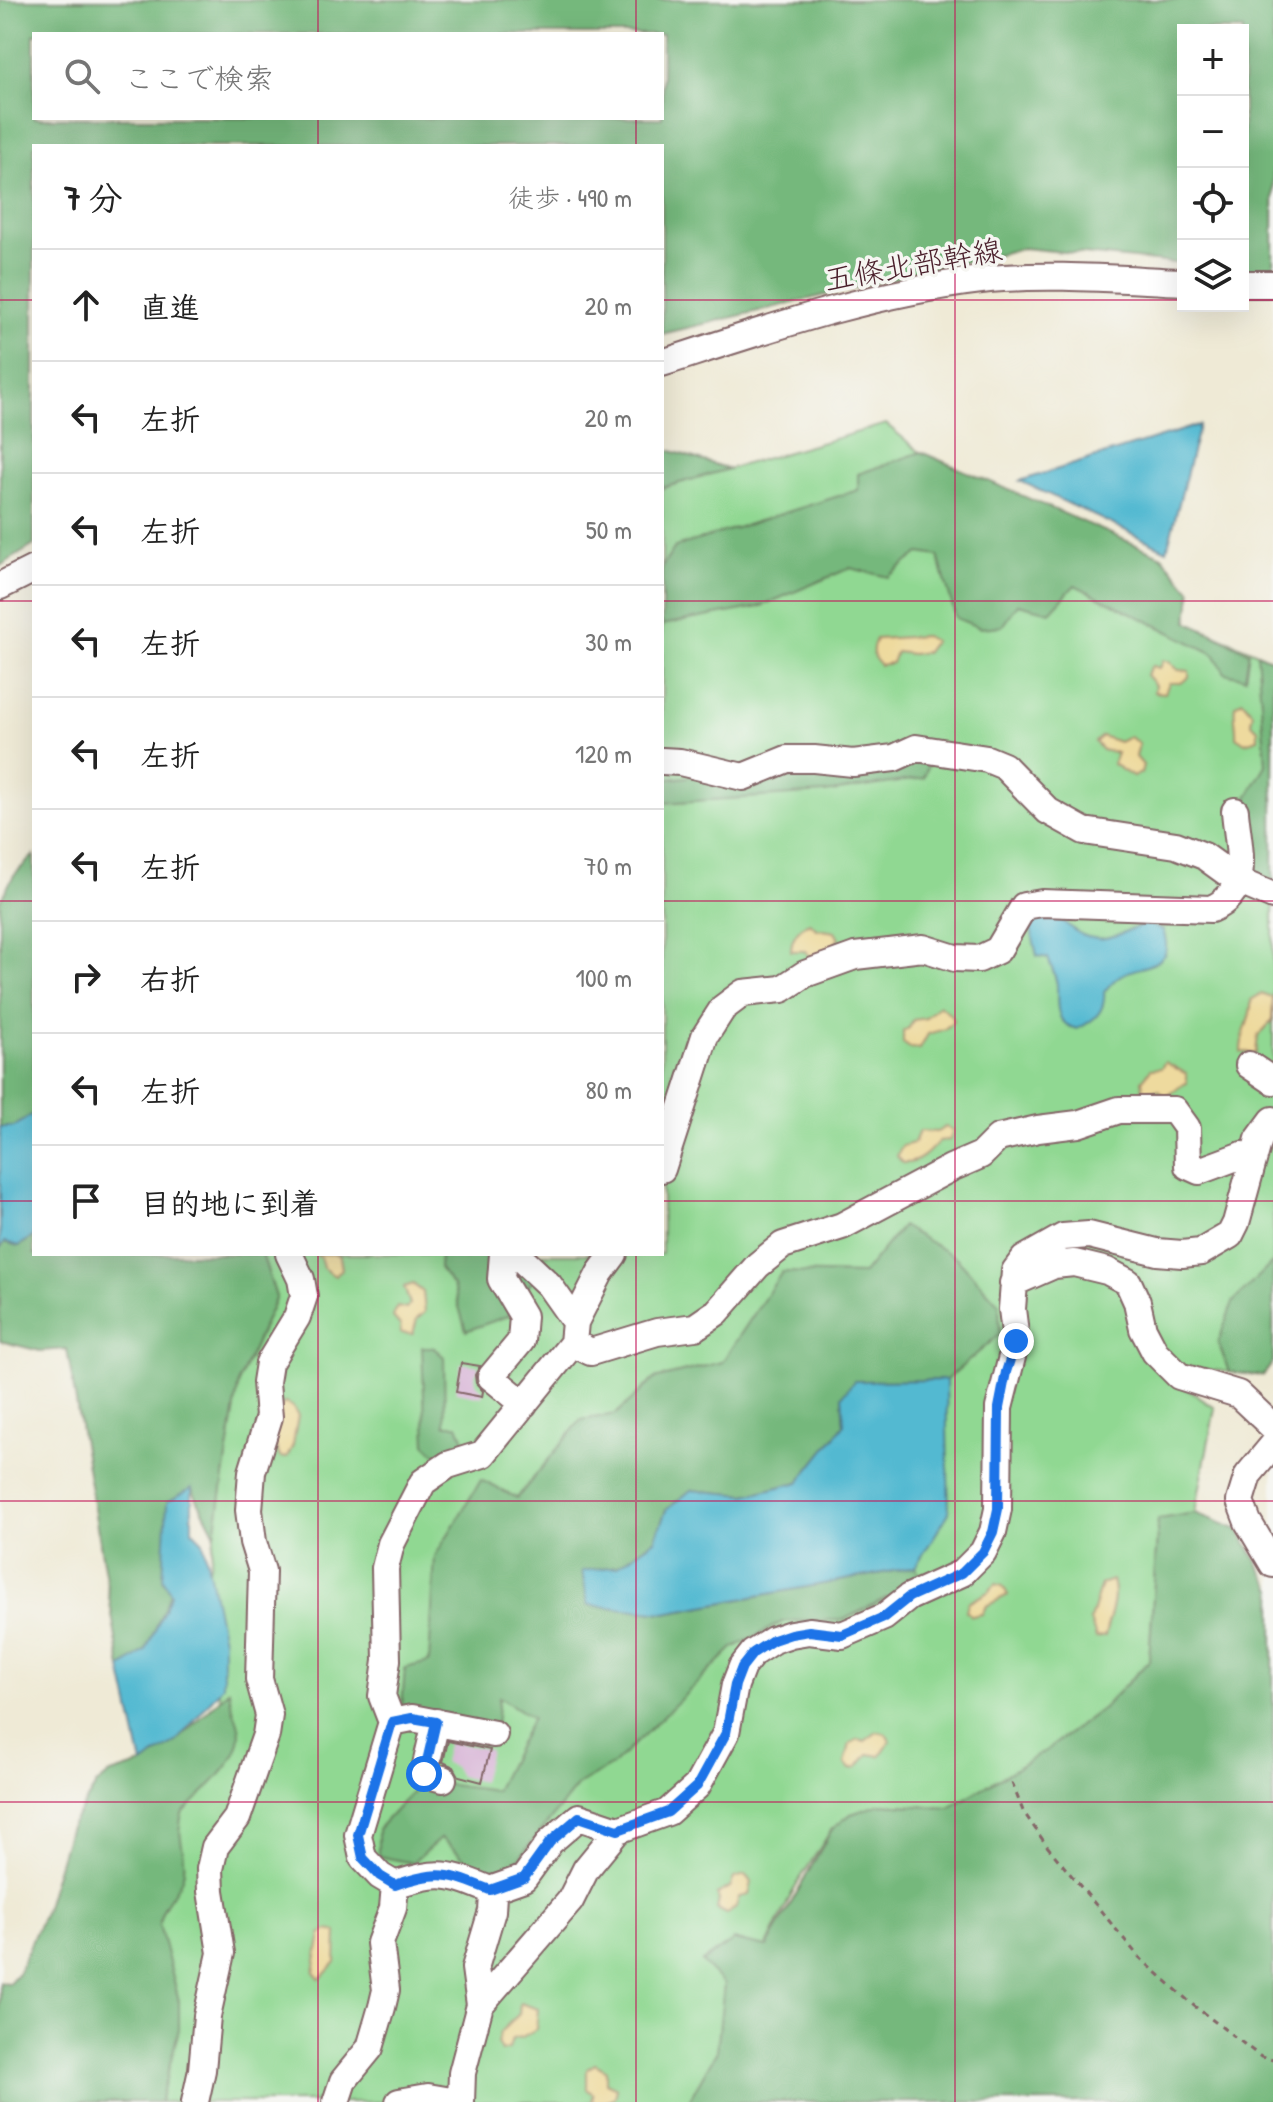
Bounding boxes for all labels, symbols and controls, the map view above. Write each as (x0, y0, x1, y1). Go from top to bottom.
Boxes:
map controls (1177, 24, 1249, 312)
button: + (1177, 24, 1249, 96)
search box (32, 32, 664, 120)
icon: search (60, 54, 104, 98)
text: ここで検索 (124, 58, 274, 98)
button: − (1177, 96, 1249, 168)
button: locate (1177, 168, 1249, 240)
text: 7 分 (64, 175, 123, 221)
text: 徒歩 · 490 m (508, 180, 632, 215)
street label: 五條北部幹線 (821, 229, 1005, 299)
button: layers (1177, 240, 1249, 312)
icon: ahead (64, 283, 108, 327)
text: 直進 (140, 287, 200, 327)
text: 20 m (585, 288, 632, 323)
icon: left (64, 395, 108, 439)
text: 左折 (140, 399, 200, 439)
text: 20 m (585, 400, 632, 435)
icon: left (64, 507, 108, 551)
text: 左折 (140, 511, 200, 551)
text: 50 m (586, 512, 632, 547)
icon: left (64, 619, 108, 663)
text: 左折 (140, 623, 200, 663)
text: 30 m (585, 624, 632, 659)
icon: left (64, 731, 108, 775)
text: 左折 (140, 735, 200, 775)
text: 120 m (575, 736, 632, 771)
icon: left (64, 843, 108, 887)
text: 左折 (140, 847, 200, 887)
text: 70 m (584, 848, 632, 883)
icon: right (64, 955, 108, 999)
text: 右折 (140, 959, 200, 999)
text: 100 m (576, 960, 632, 995)
icon: left (64, 1067, 108, 1111)
text: 左折 (140, 1071, 200, 1111)
text: 80 m (585, 1072, 632, 1107)
icon: arrive (64, 1179, 108, 1223)
text: 目的地に到着 (140, 1183, 320, 1223)
route end (998, 1323, 1034, 1359)
route start (406, 1756, 442, 1792)

